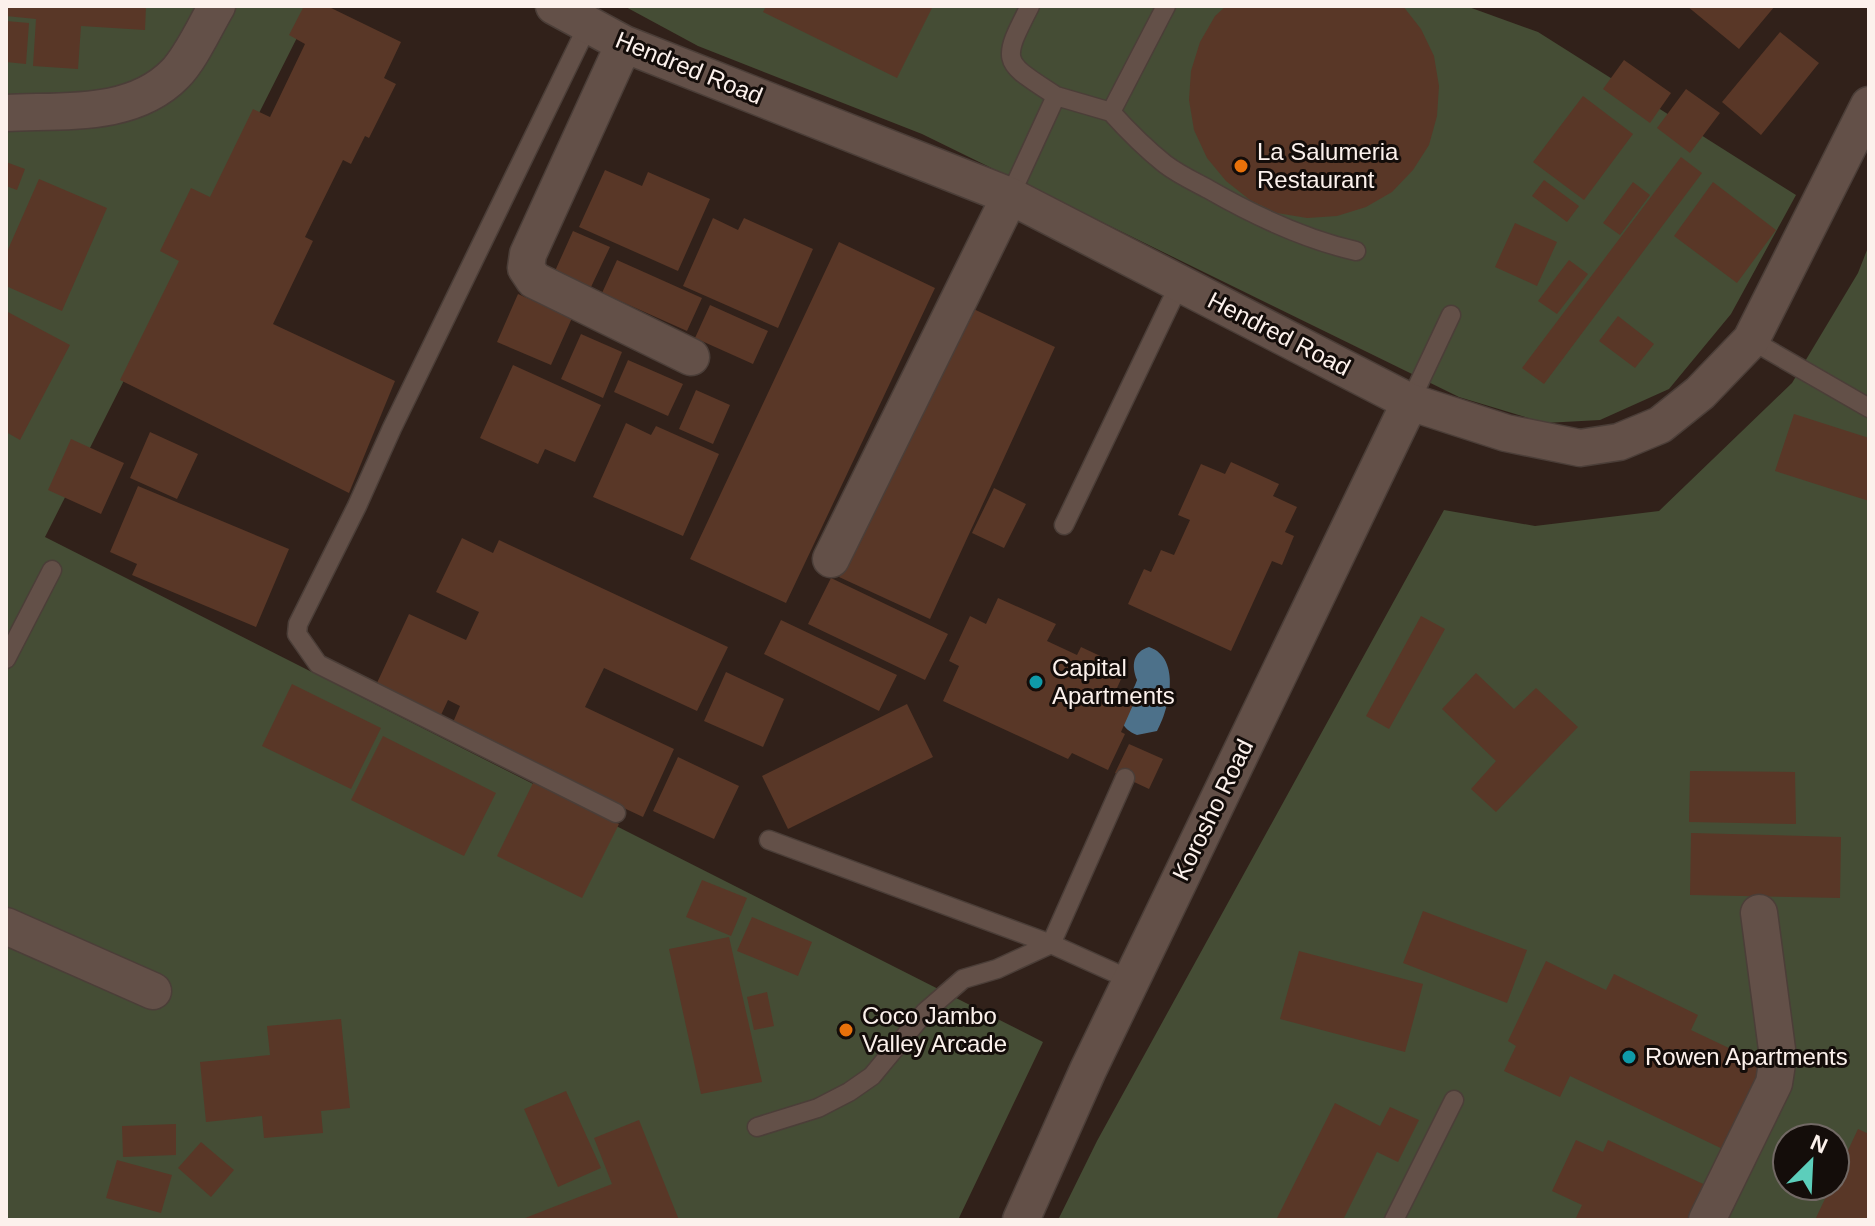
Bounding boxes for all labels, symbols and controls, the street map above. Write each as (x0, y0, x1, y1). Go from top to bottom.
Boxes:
street label: Hendred Road (612, 26, 767, 109)
place label: La Salumeria Restaurant (1257, 138, 1399, 193)
marker: La Salumeria Restaurant (1232, 157, 1250, 175)
street label: Hendred Road (1204, 286, 1355, 381)
place label: Capital Apartments (1052, 654, 1175, 709)
marker: Capital Apartments (1027, 673, 1045, 691)
street label: Korosho Road (1167, 735, 1258, 885)
place label: Coco Jambo Valley Arcade (862, 1002, 1007, 1057)
marker: Coco Jambo Valley Arcade (837, 1021, 855, 1039)
place label: Rowen Apartments (1645, 1043, 1848, 1070)
marker: Rowen Apartments (1620, 1048, 1638, 1066)
north arrow (1771, 1122, 1851, 1202)
text: N (1807, 1130, 1831, 1159)

